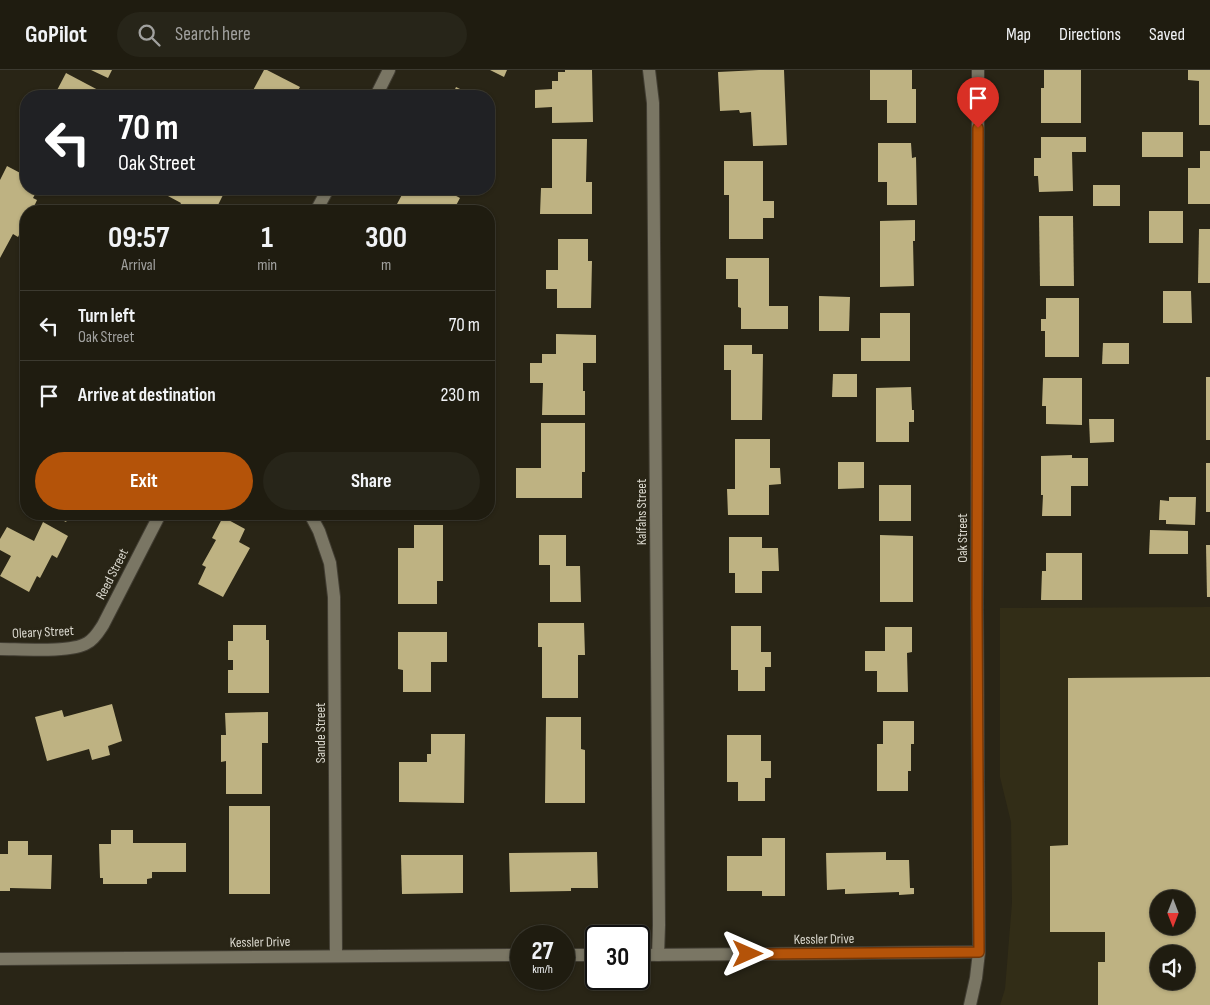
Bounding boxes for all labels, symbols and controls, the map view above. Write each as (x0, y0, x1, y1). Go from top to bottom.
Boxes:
search box (117, 12, 467, 57)
text: GoPilot (25, 20, 87, 49)
icon: search (135, 21, 163, 49)
text: Search here (175, 23, 251, 46)
text: Map (1006, 24, 1031, 45)
text: Directions (1059, 24, 1121, 45)
text: Saved (1149, 24, 1185, 45)
pin (957, 77, 999, 128)
icon: arrive (964, 84, 992, 112)
text: 70 m (118, 107, 178, 150)
icon: left (35, 110, 100, 175)
text: Oak Street (118, 150, 195, 177)
text: 09:57 (108, 220, 169, 256)
text: 1 (261, 220, 273, 256)
text: 300 (365, 220, 407, 256)
text: Arrival (121, 256, 156, 275)
text: min (257, 256, 277, 275)
text: m (381, 256, 391, 275)
text: Turn left (78, 305, 135, 328)
icon: left (35, 312, 63, 340)
text: 70 m (449, 314, 480, 337)
text: Oak Street (78, 328, 134, 347)
icon: arrive (35, 382, 63, 410)
text: Arrive at destination (78, 384, 216, 407)
text: 230 m (440, 384, 480, 407)
button: Exit (35, 452, 253, 510)
button: Share (263, 452, 480, 510)
street label: Kalfahs Street (633, 479, 650, 545)
street label: Oak Street (954, 513, 971, 563)
street label: Reed Street (92, 546, 132, 602)
street label: Oleary Street (12, 622, 74, 642)
street label: Sande Street (312, 703, 329, 763)
north arrow (1150, 890, 1195, 935)
map controls (1150, 890, 1195, 990)
speed limit sign: 30 (585, 925, 650, 990)
position arrow (721, 927, 773, 979)
street label: Kessler Drive (794, 930, 854, 948)
street label: Kessler Drive (230, 933, 290, 951)
text: 27 (532, 936, 553, 967)
button: sound (1150, 945, 1195, 990)
text: km/h (532, 962, 553, 977)

